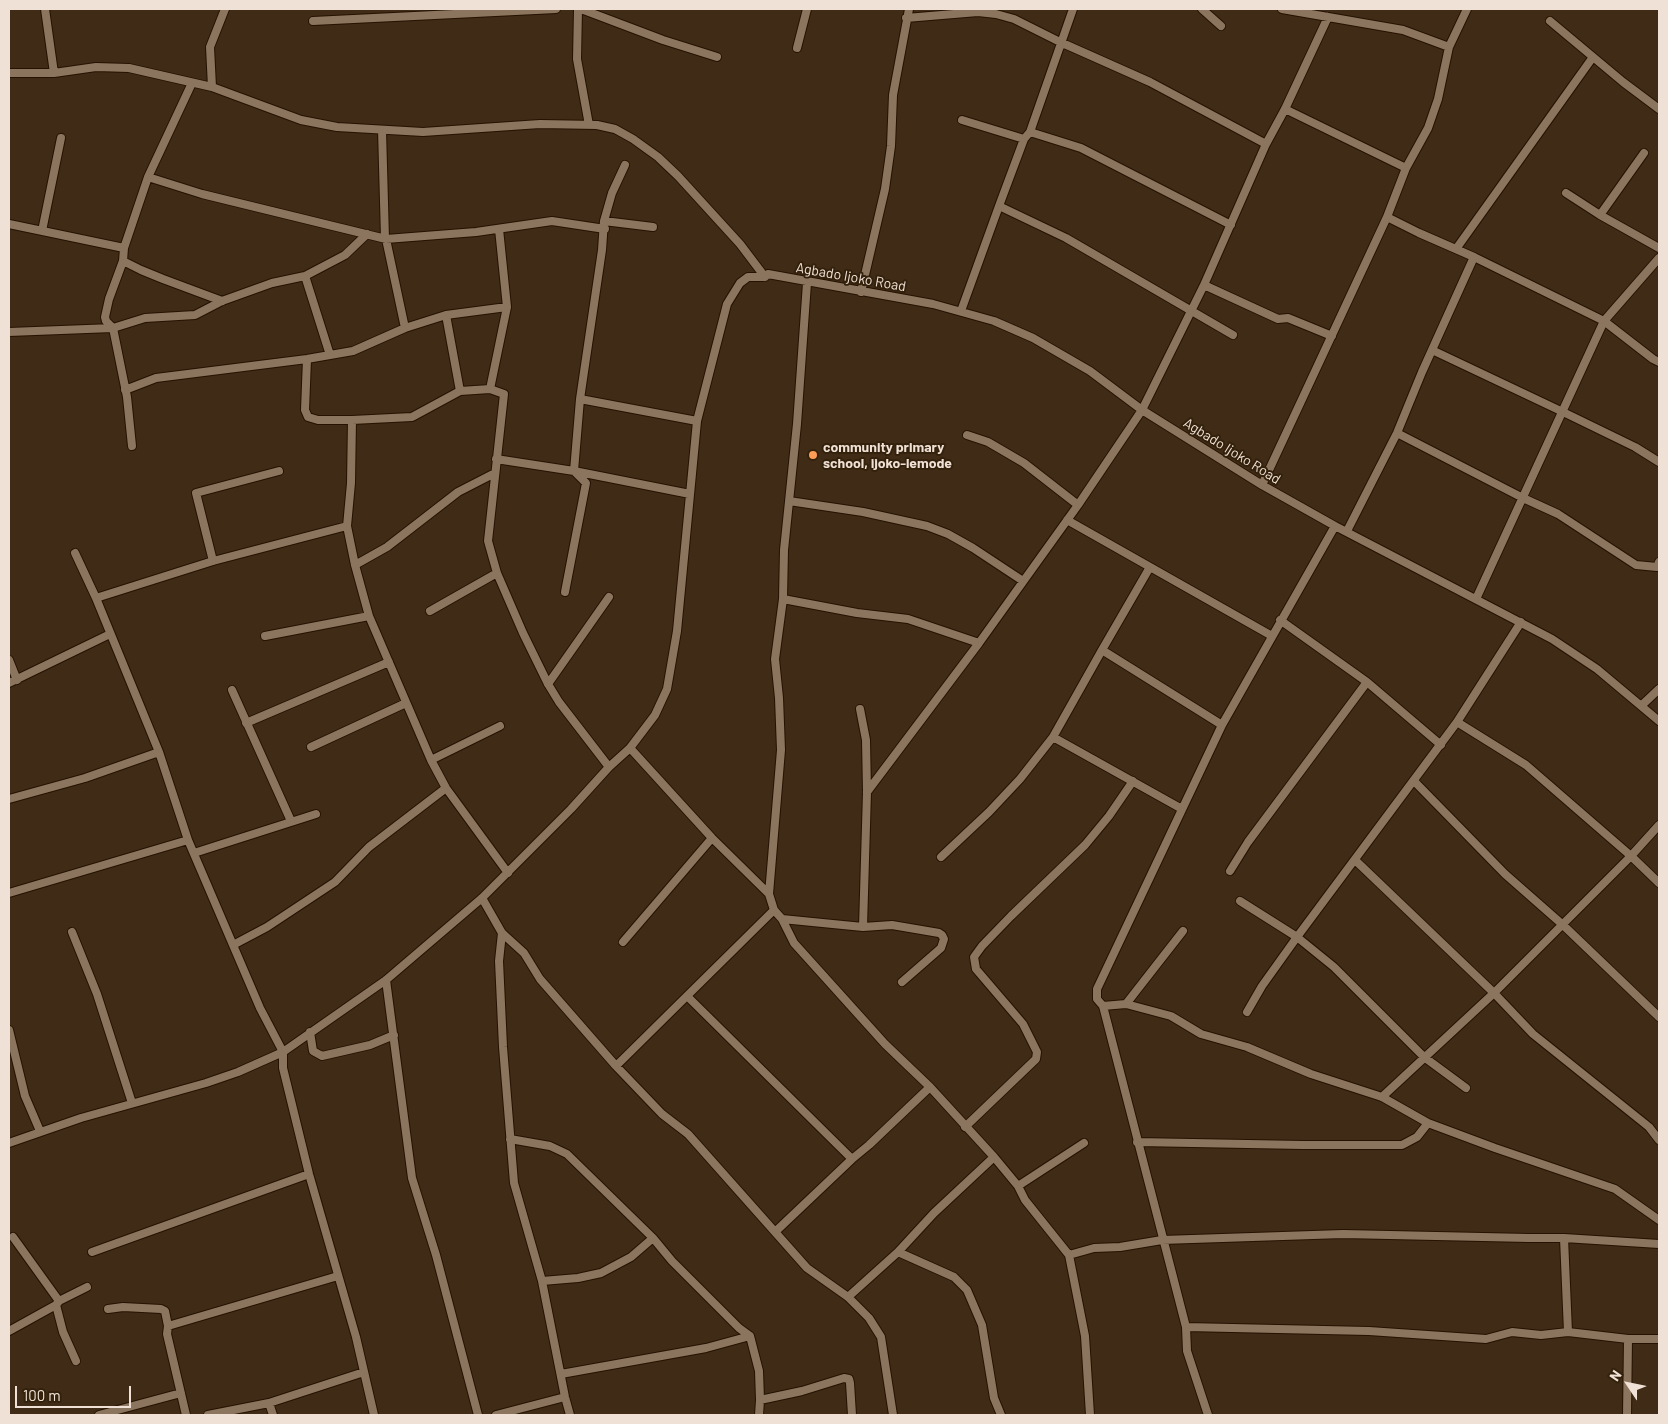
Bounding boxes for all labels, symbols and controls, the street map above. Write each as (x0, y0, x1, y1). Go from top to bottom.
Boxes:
street label: Agbado Ijoko Road (795, 259, 907, 295)
street label: Agbado Ijoko Road (1180, 414, 1284, 488)
place label: community primary school, ijoko-lemode (823, 439, 952, 472)
marker: community primary school, ijoko-lemode (807, 449, 819, 461)
north arrow (1603, 1359, 1653, 1409)
text: N (1605, 1367, 1625, 1384)
scale bar (18, 1376, 134, 1408)
text: 100 m (23, 1386, 61, 1404)

